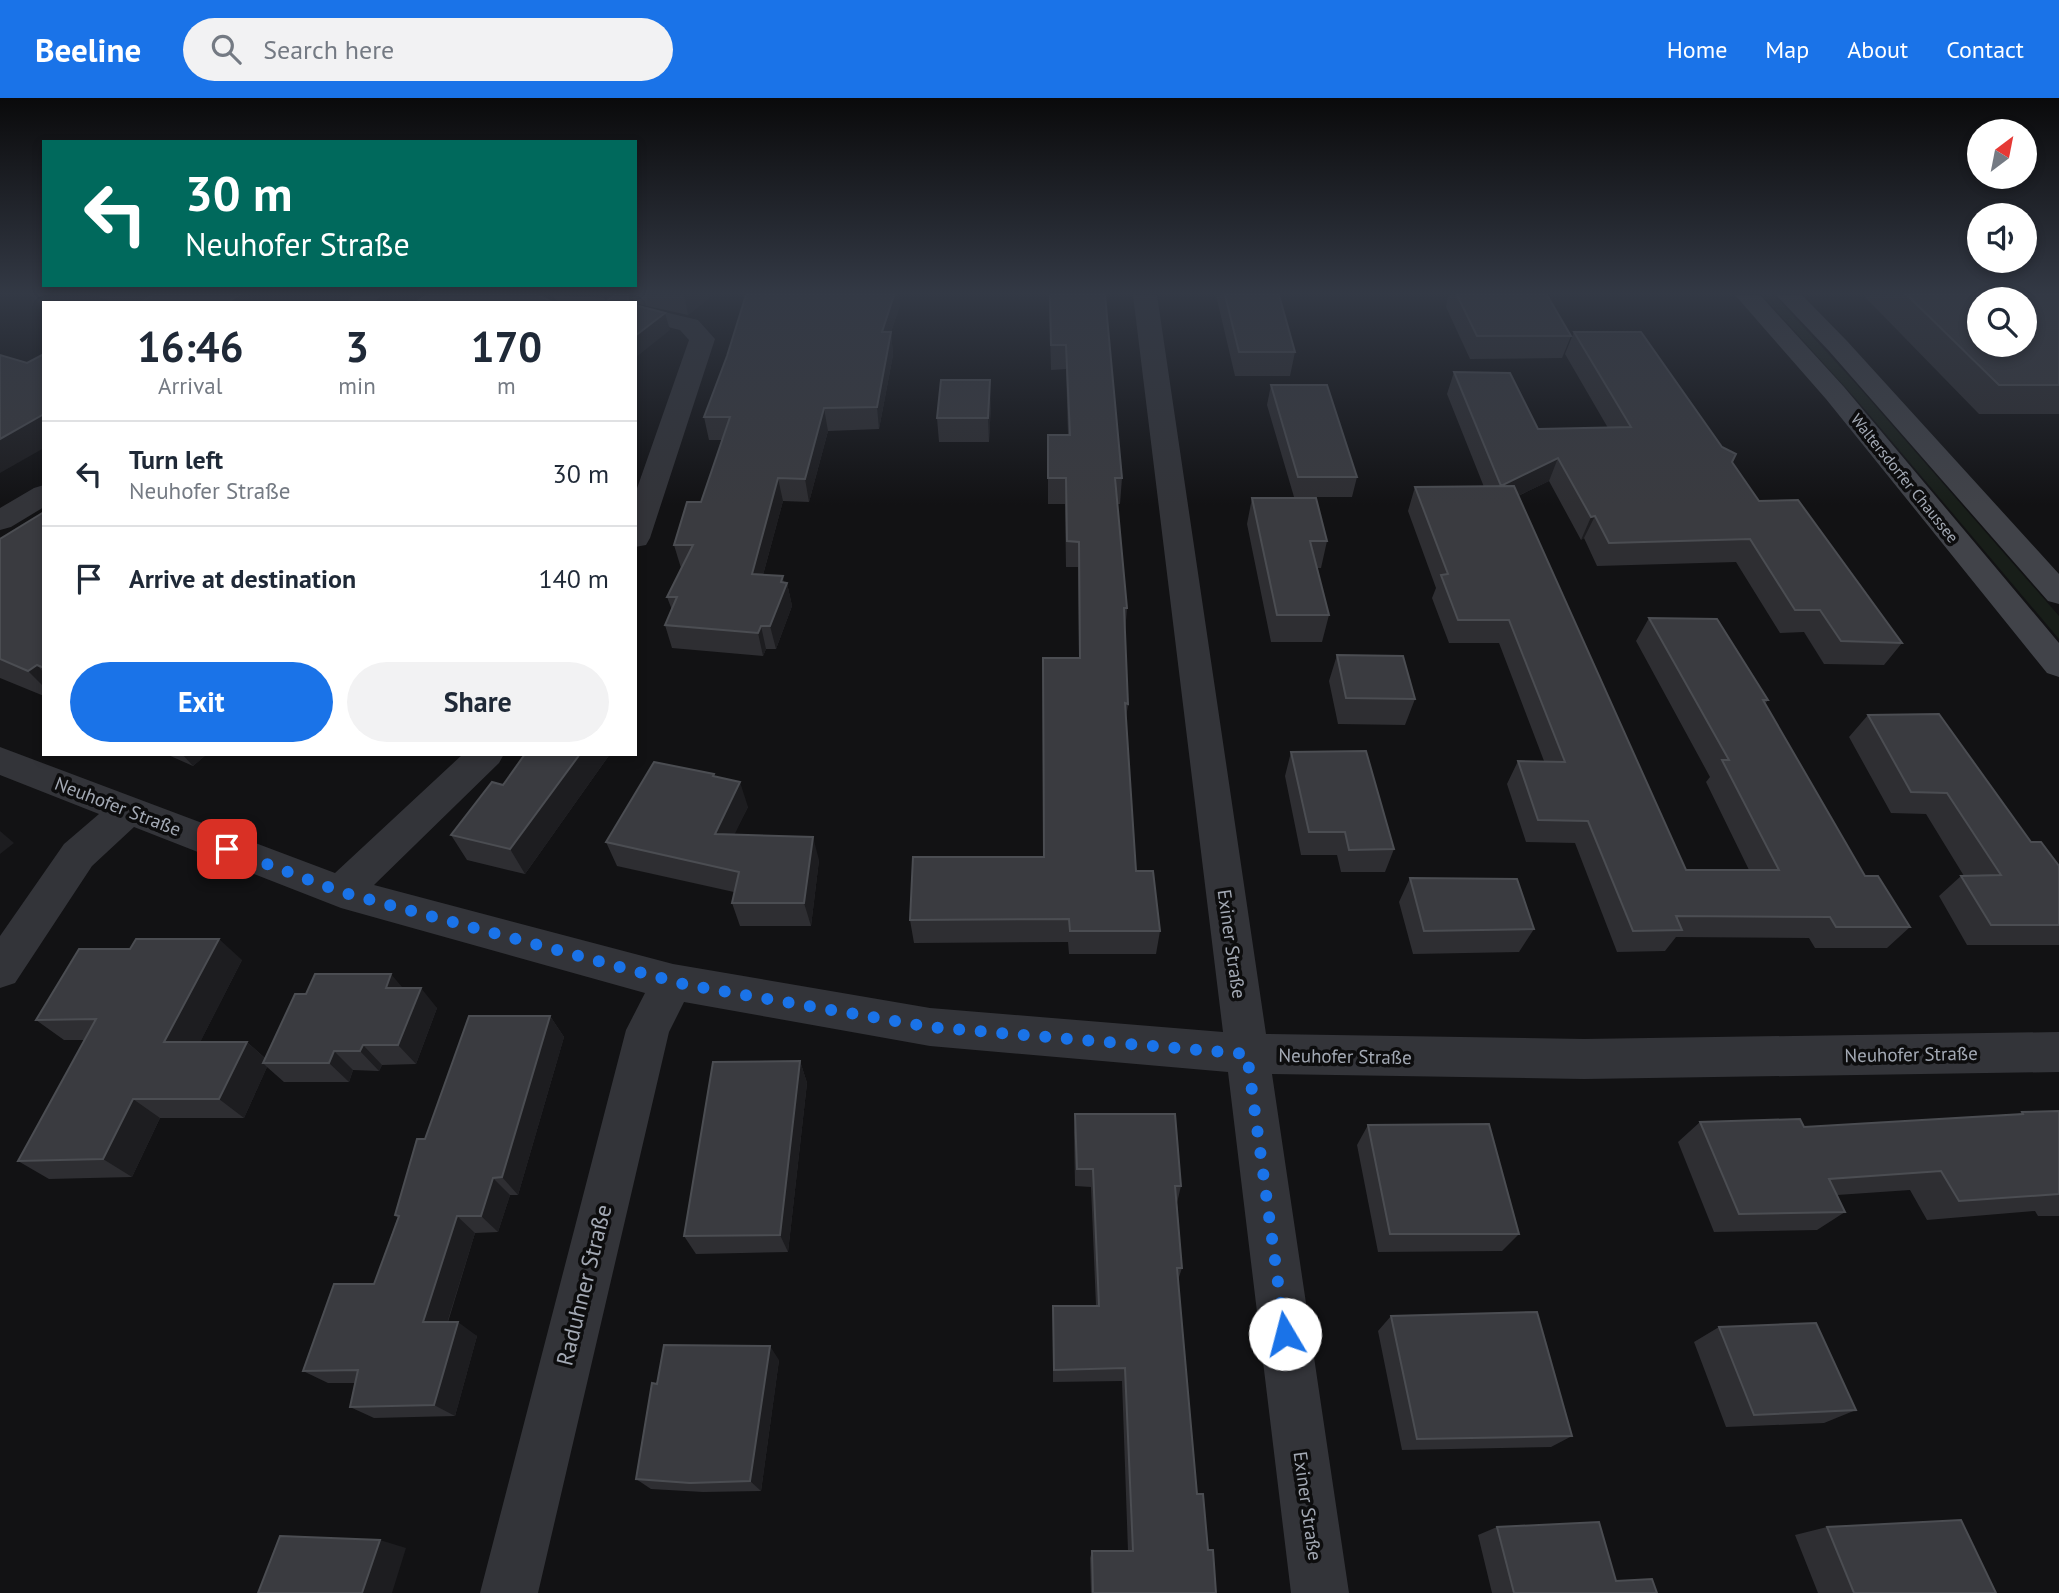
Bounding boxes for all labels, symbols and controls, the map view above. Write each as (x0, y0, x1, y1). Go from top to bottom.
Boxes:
search box (183, 18, 673, 81)
text: Beeline (35, 28, 141, 71)
icon: search (207, 30, 245, 68)
text: Search here (263, 33, 394, 66)
text: Home (1667, 34, 1727, 65)
text: Map (1765, 34, 1809, 65)
text: About (1847, 34, 1908, 65)
text: Contact (1946, 34, 2024, 65)
north arrow (1967, 119, 2037, 189)
map controls (1967, 119, 2037, 357)
text: 30 m (185, 161, 292, 225)
icon: left (70, 168, 161, 259)
button: sound (1967, 203, 2037, 273)
text: Neuhofer Straße (185, 223, 410, 265)
button: search (1967, 287, 2037, 357)
text: 16:46 (137, 319, 243, 374)
text: 3 (345, 319, 369, 374)
text: 170 (471, 319, 542, 374)
text: Arrival (158, 371, 222, 400)
text: min (338, 371, 376, 400)
text: m (497, 371, 516, 400)
street label: Waltersdorfer Chaussee (1847, 409, 1963, 547)
text: Turn left (129, 443, 223, 476)
icon: left (70, 455, 108, 493)
text: 30 m (553, 457, 609, 490)
text: Neuhofer Straße (129, 476, 290, 505)
icon: arrive (70, 560, 108, 598)
text: Arrive at destination (129, 562, 356, 595)
text: 140 m (538, 562, 609, 595)
button: Exit (70, 662, 333, 742)
button: Share (347, 662, 609, 742)
street label: Neuhofer Straße (51, 771, 185, 841)
pin (197, 819, 257, 879)
icon: arrive (208, 830, 246, 868)
street label: Exiner Straße (1212, 888, 1252, 1000)
street label: Neuhofer Straße (1844, 1041, 1978, 1067)
street label: Neuhofer Straße (1278, 1043, 1412, 1069)
street label: Raduhner Straße (549, 1201, 618, 1368)
position arrow (1248, 1297, 1322, 1371)
street label: Exiner Straße (1288, 1450, 1328, 1562)

